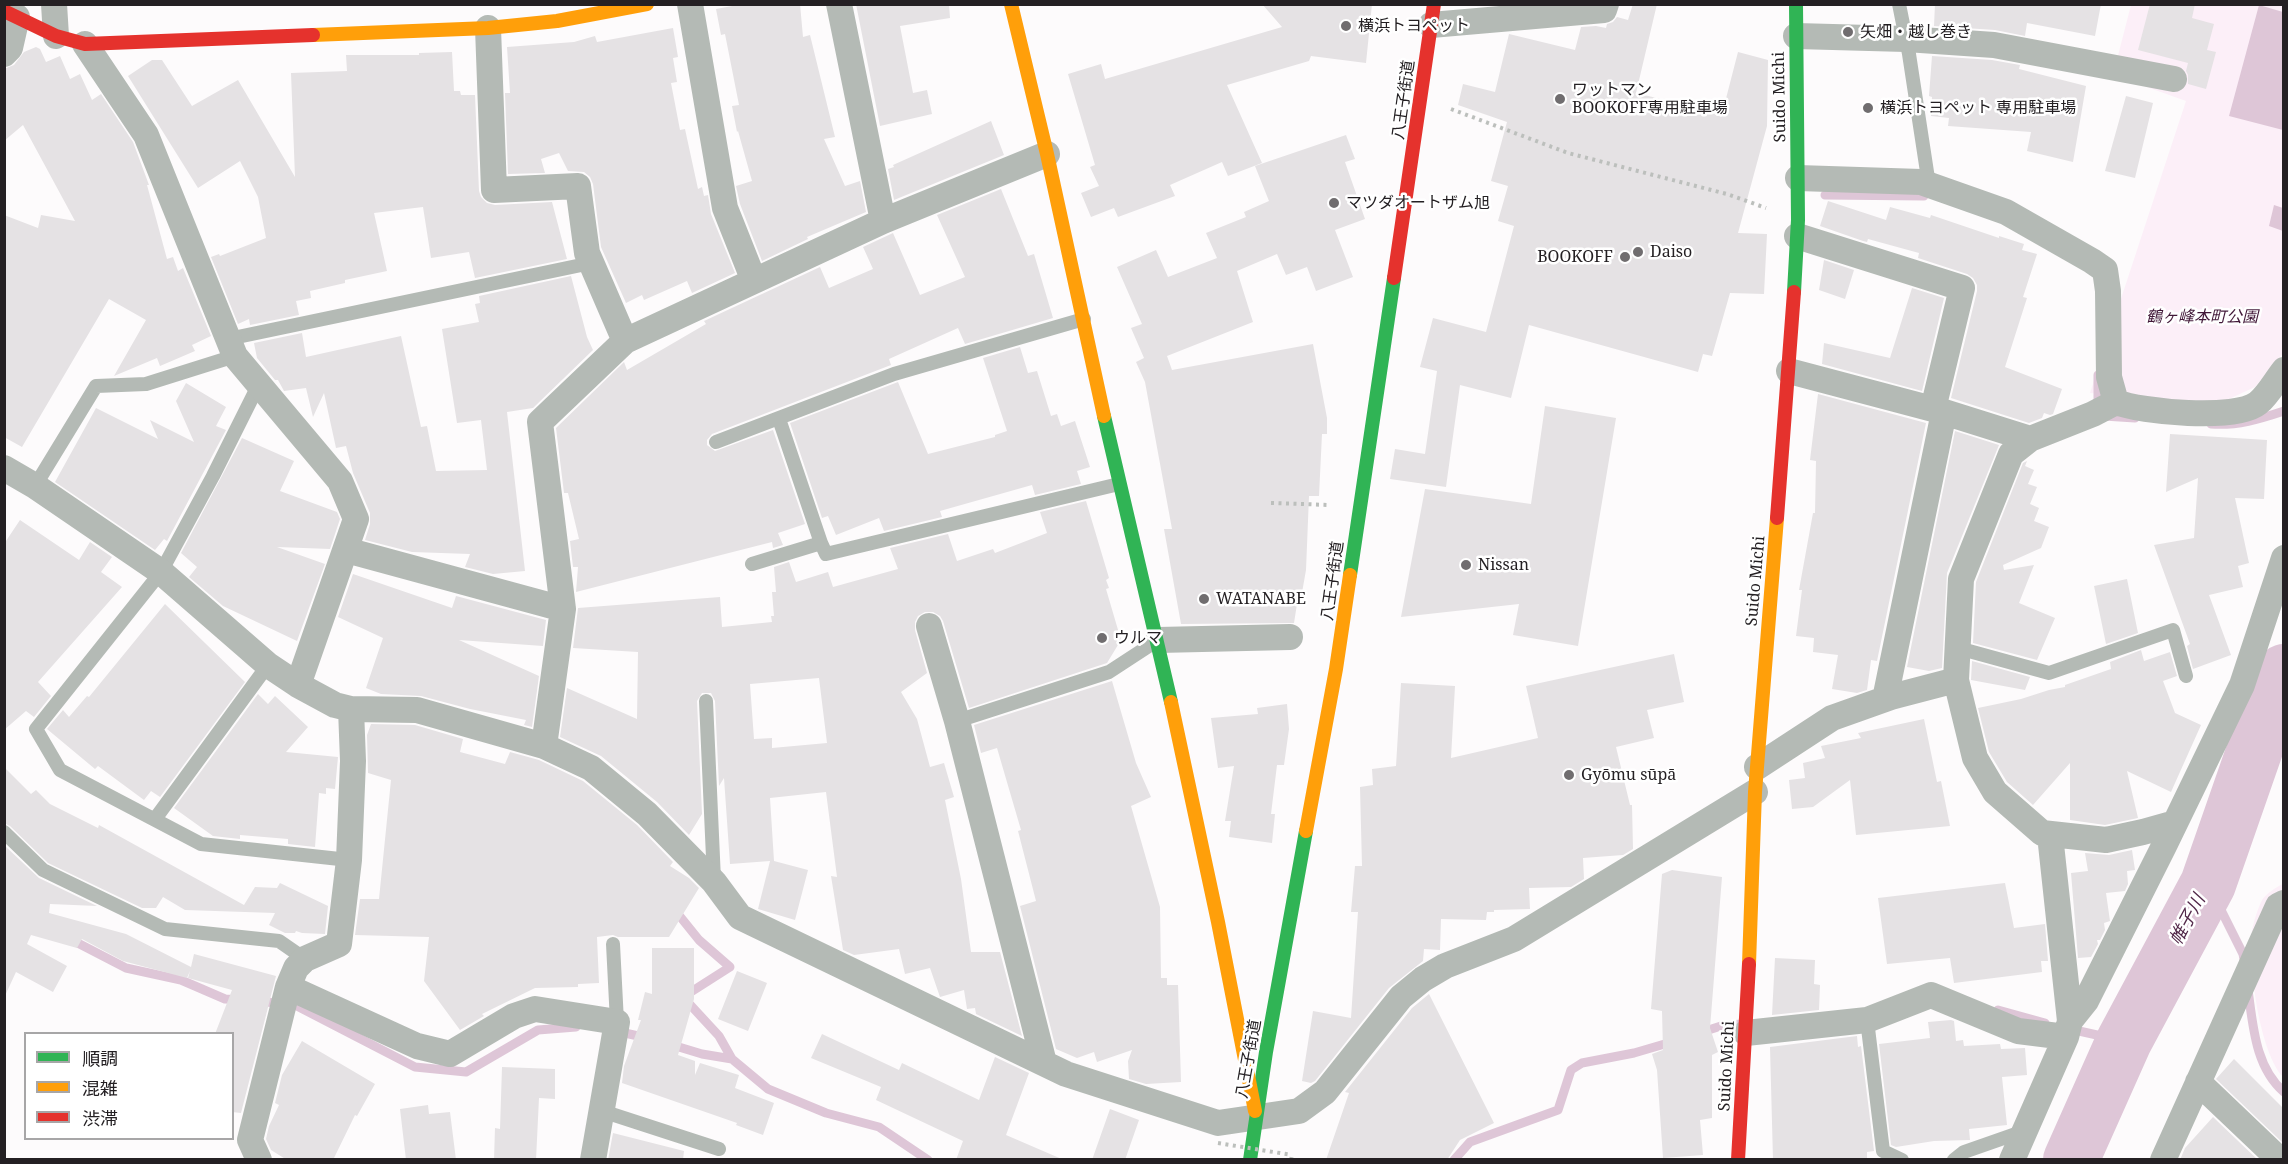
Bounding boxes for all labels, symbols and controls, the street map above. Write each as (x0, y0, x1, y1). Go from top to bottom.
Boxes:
place label: 横浜トヨペット (1358, 16, 1470, 36)
marker: 横浜トヨペット (1339, 19, 1353, 33)
place label: 矢畑・越し巻き (1860, 22, 1972, 42)
marker: 矢畑・越し巻き (1841, 25, 1855, 39)
street label: Suido Michi (1770, 52, 1790, 142)
street label: 八王子街道 (1389, 59, 1419, 141)
place label: ワットマン BOOKOFF専用駐車場 (1572, 80, 1728, 118)
marker: ワットマン BOOKOFF専用駐車場 (1553, 92, 1567, 106)
place label: 横浜トヨペット 専用駐車場 (1880, 98, 2076, 118)
marker: 横浜トヨペット 専用駐車場 (1861, 101, 1875, 115)
place label: マツダオートザム旭 (1346, 193, 1490, 213)
marker: マツダオートザム旭 (1327, 196, 1341, 210)
place label: Daiso (1650, 242, 1692, 262)
marker: Daiso (1631, 245, 1645, 259)
place label: BOOKOFF (1537, 247, 1613, 267)
marker: BOOKOFF (1618, 250, 1632, 264)
park label: 鶴ヶ峰本町公園 (2146, 307, 2258, 327)
street label: Suido Michi (1742, 535, 1770, 627)
street label: 八王子街道 (1318, 540, 1348, 622)
place label: Nissan (1478, 555, 1529, 575)
marker: Nissan (1459, 558, 1473, 572)
place label: WATANABE (1216, 589, 1306, 609)
marker: WATANABE (1197, 592, 1211, 606)
place label: ウルマ (1114, 628, 1162, 648)
marker: ウルマ (1095, 631, 1109, 645)
place label: Gyōmu sūpā (1581, 765, 1676, 785)
marker: Gyōmu sūpā (1562, 768, 1576, 782)
water label: 帷子川 (2166, 891, 2210, 949)
street label: 八王子街道 (1233, 1018, 1265, 1100)
street label: Suido Michi (1715, 1020, 1739, 1112)
legend (24, 1032, 234, 1140)
text: 順調 (82, 1046, 118, 1070)
text: 混雑 (82, 1076, 118, 1100)
text: 渋滞 (82, 1106, 118, 1130)

